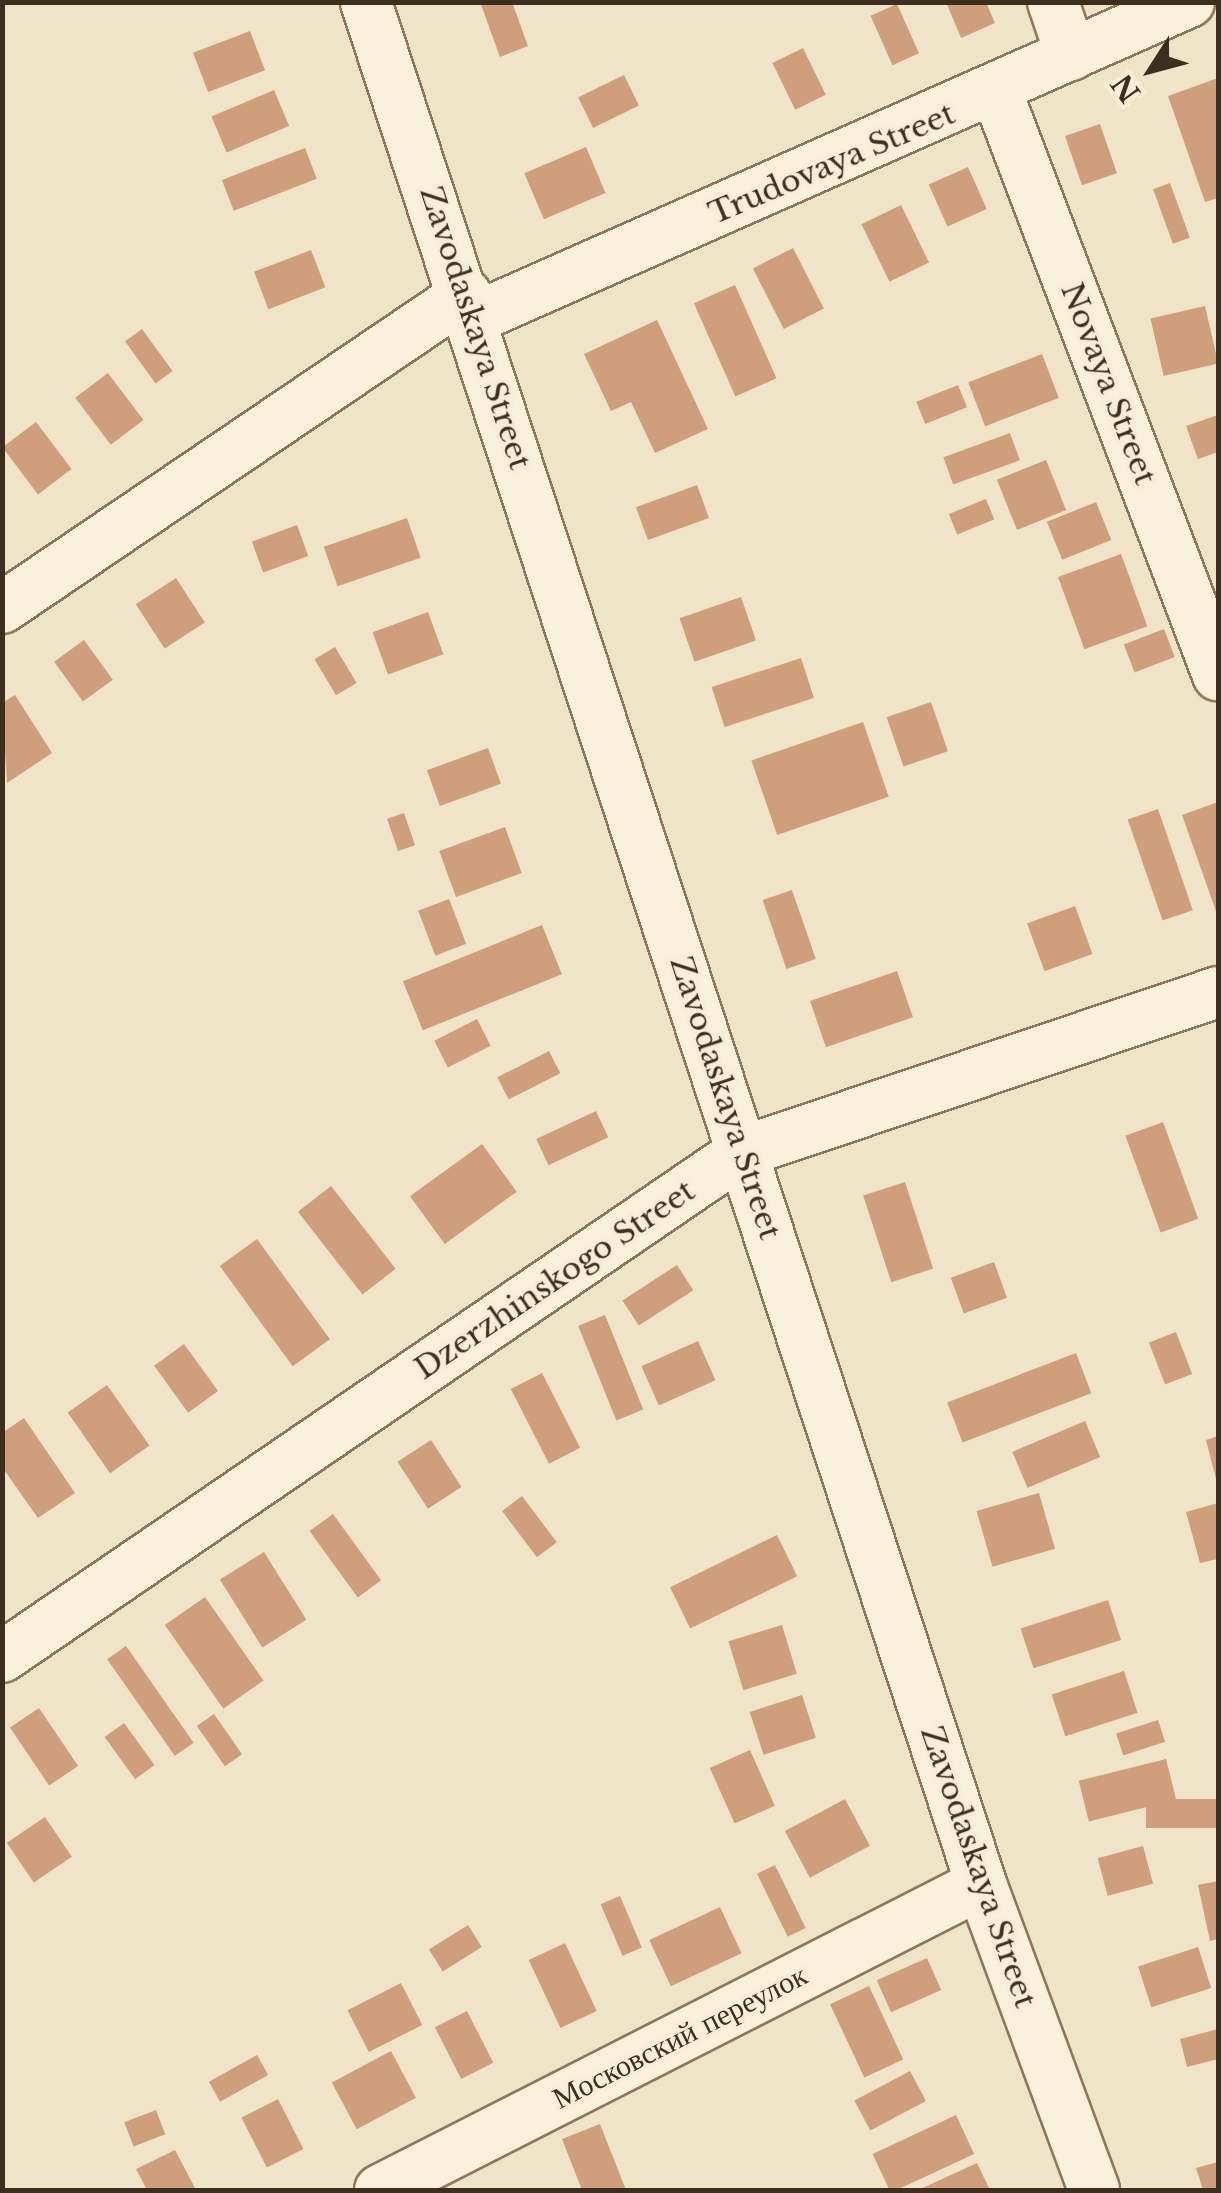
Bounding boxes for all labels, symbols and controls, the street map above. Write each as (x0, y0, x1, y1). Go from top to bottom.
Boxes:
north arrow (1101, 20, 1201, 120)
text: N (1104, 67, 1148, 109)
street label: Trudovaya Street (703, 96, 961, 232)
street label: Zavodaskaya Street (412, 182, 538, 474)
street label: Novaya Street (1053, 278, 1163, 490)
street label: Zavodaskaya Street (662, 952, 788, 1244)
street label: Dzerzhinskogo Street (408, 1173, 702, 1387)
street label: Zavodaskaya Street (913, 1721, 1043, 2013)
street label: Московский переулок (547, 1957, 813, 2117)

